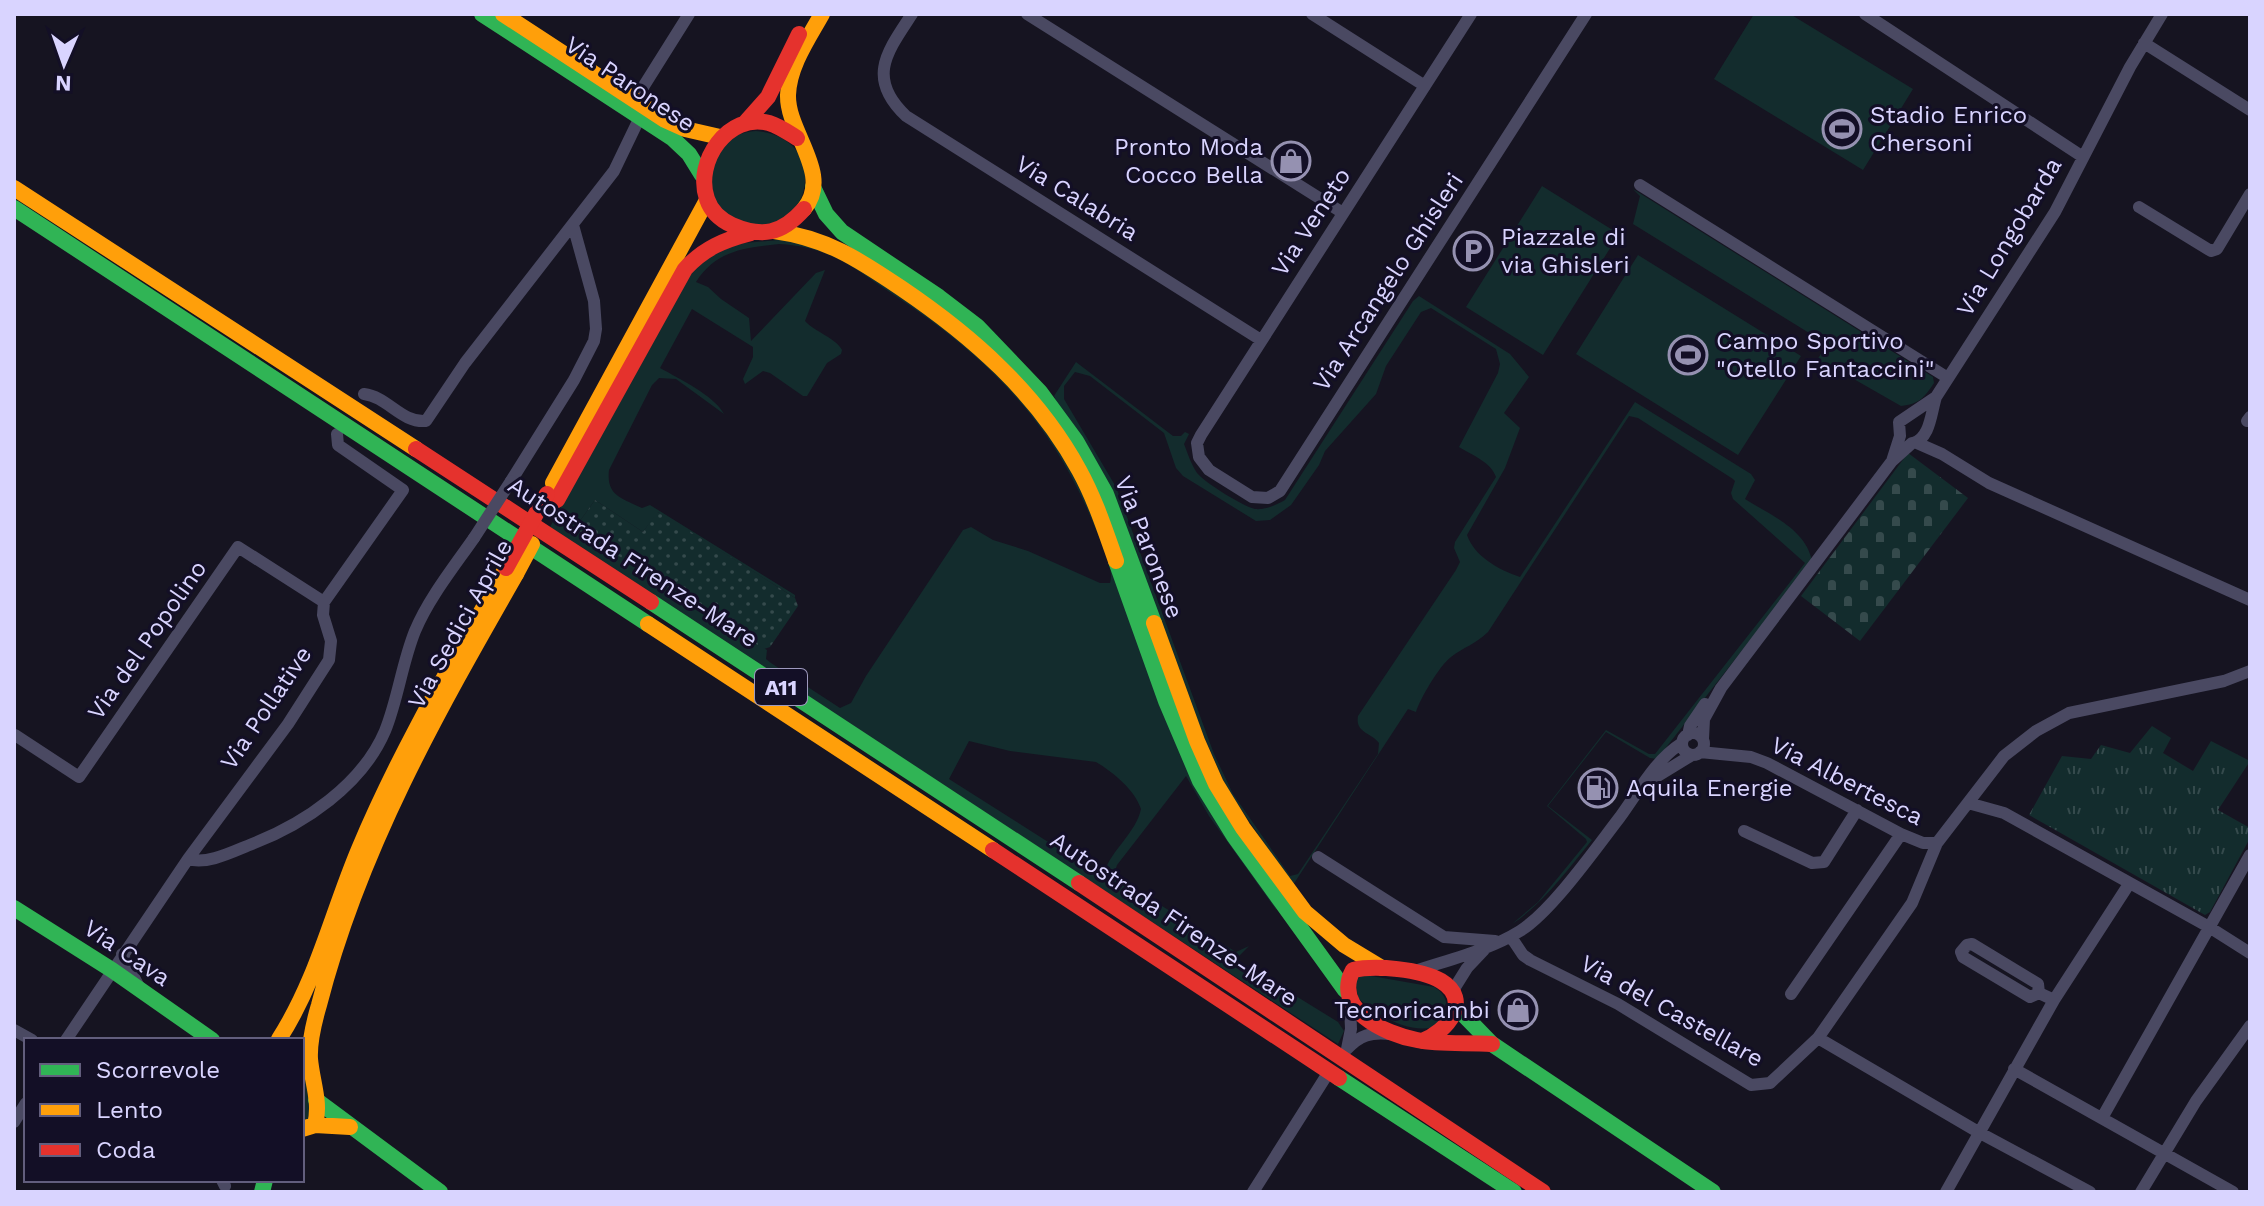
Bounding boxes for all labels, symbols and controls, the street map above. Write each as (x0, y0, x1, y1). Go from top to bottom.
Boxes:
north arrow (24, 24, 104, 104)
street label: Via Paronese (560, 30, 700, 138)
text: N (55, 71, 72, 96)
place label: Stadio Enrico Chersoni (1870, 101, 2027, 157)
sports icon: Stadio Enrico Chersoni (1821, 108, 1863, 150)
place label: Pronto Moda Cocco Bella (1114, 133, 1263, 189)
shop icon: Pronto Moda Cocco Bella (1270, 140, 1312, 182)
street label: Via Calabria (1011, 149, 1143, 247)
street label: Via Longobarda (1951, 153, 2067, 321)
street label: Via Veneto (1266, 163, 1356, 281)
street label: Via Arcangelo Ghisleri (1307, 168, 1469, 396)
place label: Piazzale di via Ghisleri (1501, 223, 1630, 279)
parking icon: Piazzale di via Ghisleri (1452, 230, 1494, 272)
place label: Campo Sportivo "Otello Fantaccini" (1716, 327, 1934, 383)
sports icon: Campo Sportivo "Otello Fantaccini" (1667, 334, 1709, 376)
street label: Autostrada Firenze-Mare (503, 471, 763, 653)
street label: Via Paronese (1109, 472, 1189, 622)
street label: Via Sedici Aprile (402, 535, 518, 713)
street label: Via del Popolino (82, 555, 212, 725)
street label: Via Pollative (215, 641, 317, 775)
road number: A11 (755, 669, 807, 705)
street label: Via Albertesca (1766, 731, 1928, 831)
fuel station icon: Aquila Energie (1577, 767, 1619, 809)
place label: Aquila Energie (1626, 774, 1793, 802)
street label: Autostrada Firenze-Mare (1045, 826, 1303, 1012)
street label: Via Cava (78, 914, 176, 992)
street label: Via del Castellare (1576, 949, 1768, 1073)
shop icon: Tecnoricambi (1497, 989, 1539, 1031)
place label: Tecnoricambi (1334, 996, 1490, 1024)
legend (24, 1038, 304, 1182)
text: Scorrevole (96, 1056, 220, 1084)
text: Lento (96, 1096, 163, 1124)
text: Coda (96, 1136, 156, 1164)

